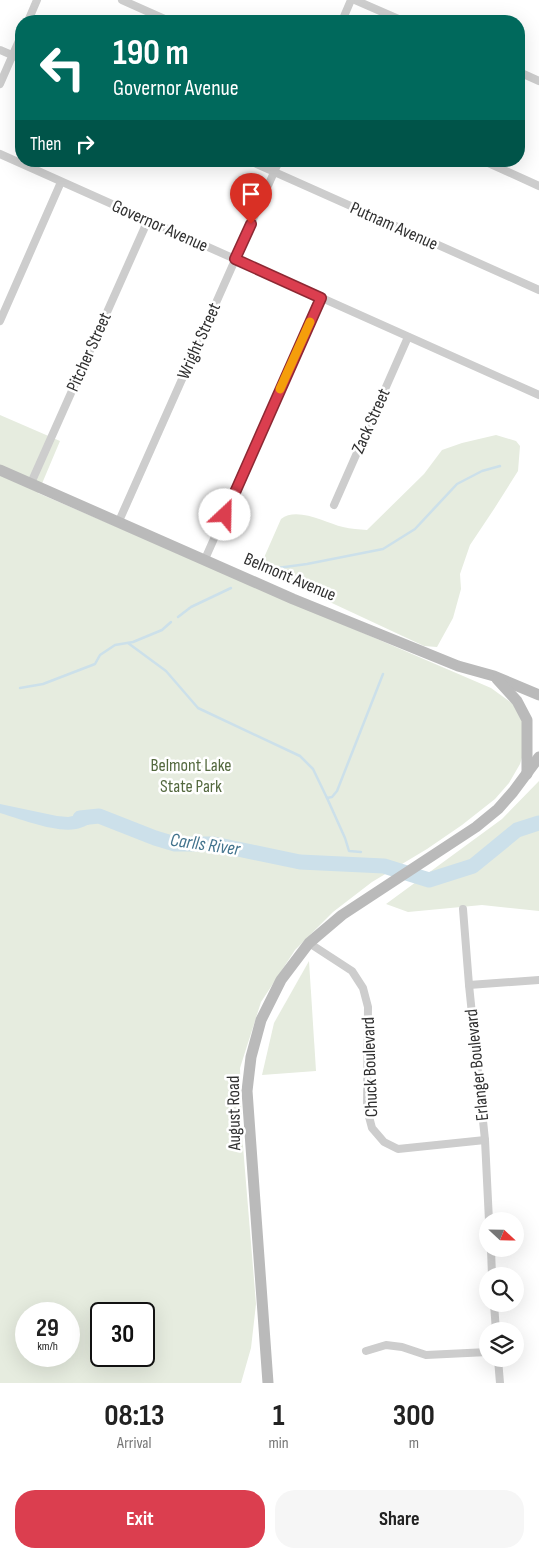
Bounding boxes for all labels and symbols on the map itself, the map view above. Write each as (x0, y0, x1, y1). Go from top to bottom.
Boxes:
pin (230, 173, 272, 224)
street label: Governor Avenue (109, 196, 211, 256)
street label: Putnam Avenue (347, 197, 441, 255)
street label: Wright Street (173, 299, 225, 382)
street label: Pitcher Street (62, 309, 116, 395)
street label: Zack Street (347, 385, 395, 457)
position arrow (198, 488, 250, 540)
street label: Belmont Avenue (241, 548, 339, 606)
park label: Belmont Lake State Park (150, 755, 232, 797)
water label: Carlls River (169, 829, 242, 861)
street label: Erlanger Boulevard (461, 1008, 493, 1122)
street label: Chuck Boulevard (358, 1016, 382, 1118)
street label: August Road (223, 1075, 245, 1152)
north arrow (479, 1212, 524, 1258)
speed limit sign: 30 (90, 1302, 155, 1367)

